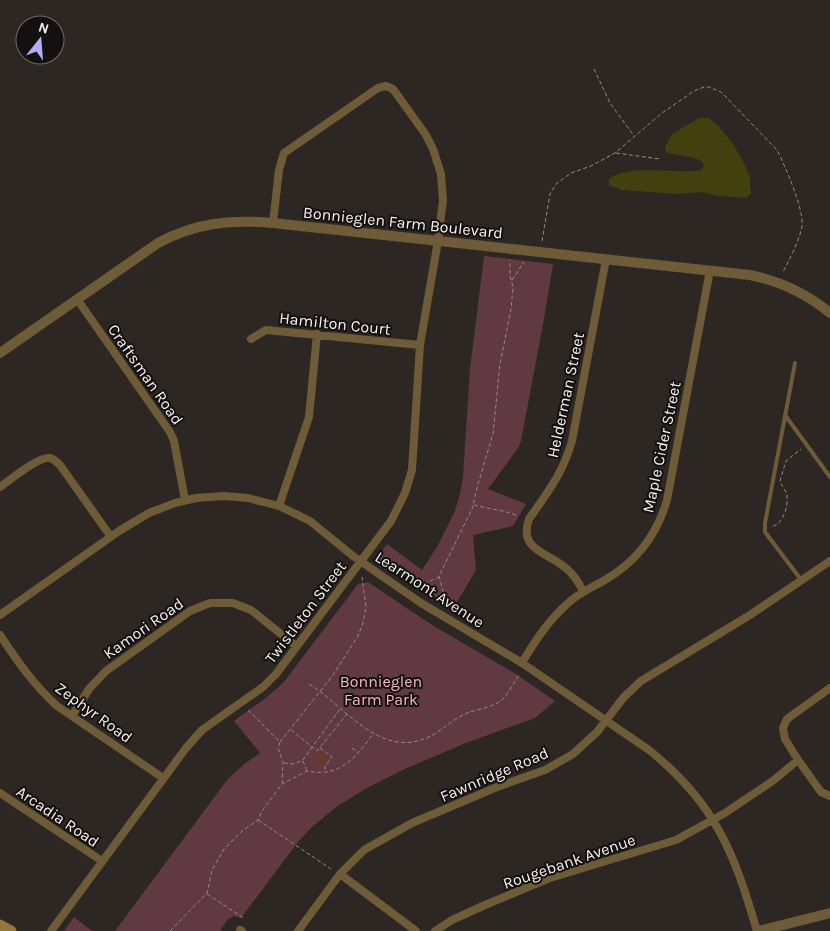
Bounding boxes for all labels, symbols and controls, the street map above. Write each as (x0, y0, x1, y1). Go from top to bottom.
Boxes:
north arrow (15, 15, 65, 65)
text: N (36, 18, 51, 38)
street label: Bonnieglen Farm Boulevard (302, 203, 504, 242)
street label: Hamilton Court (278, 308, 392, 339)
street label: Craftsman Road (104, 320, 187, 428)
street label: Helderman Street (543, 331, 588, 460)
street label: Maple Cider Street (638, 380, 685, 515)
street label: Learmont Avenue (372, 547, 488, 632)
street label: Twistleton Street (261, 557, 350, 667)
street label: Kamori Road (100, 594, 187, 663)
park label: Bonnieglen Farm Park (340, 672, 422, 709)
street label: Zephyr Road (51, 678, 136, 747)
street label: Fawnridge Road (437, 743, 551, 806)
street label: Arcadia Road (13, 782, 103, 851)
street label: Rougebank Avenue (500, 830, 638, 893)

